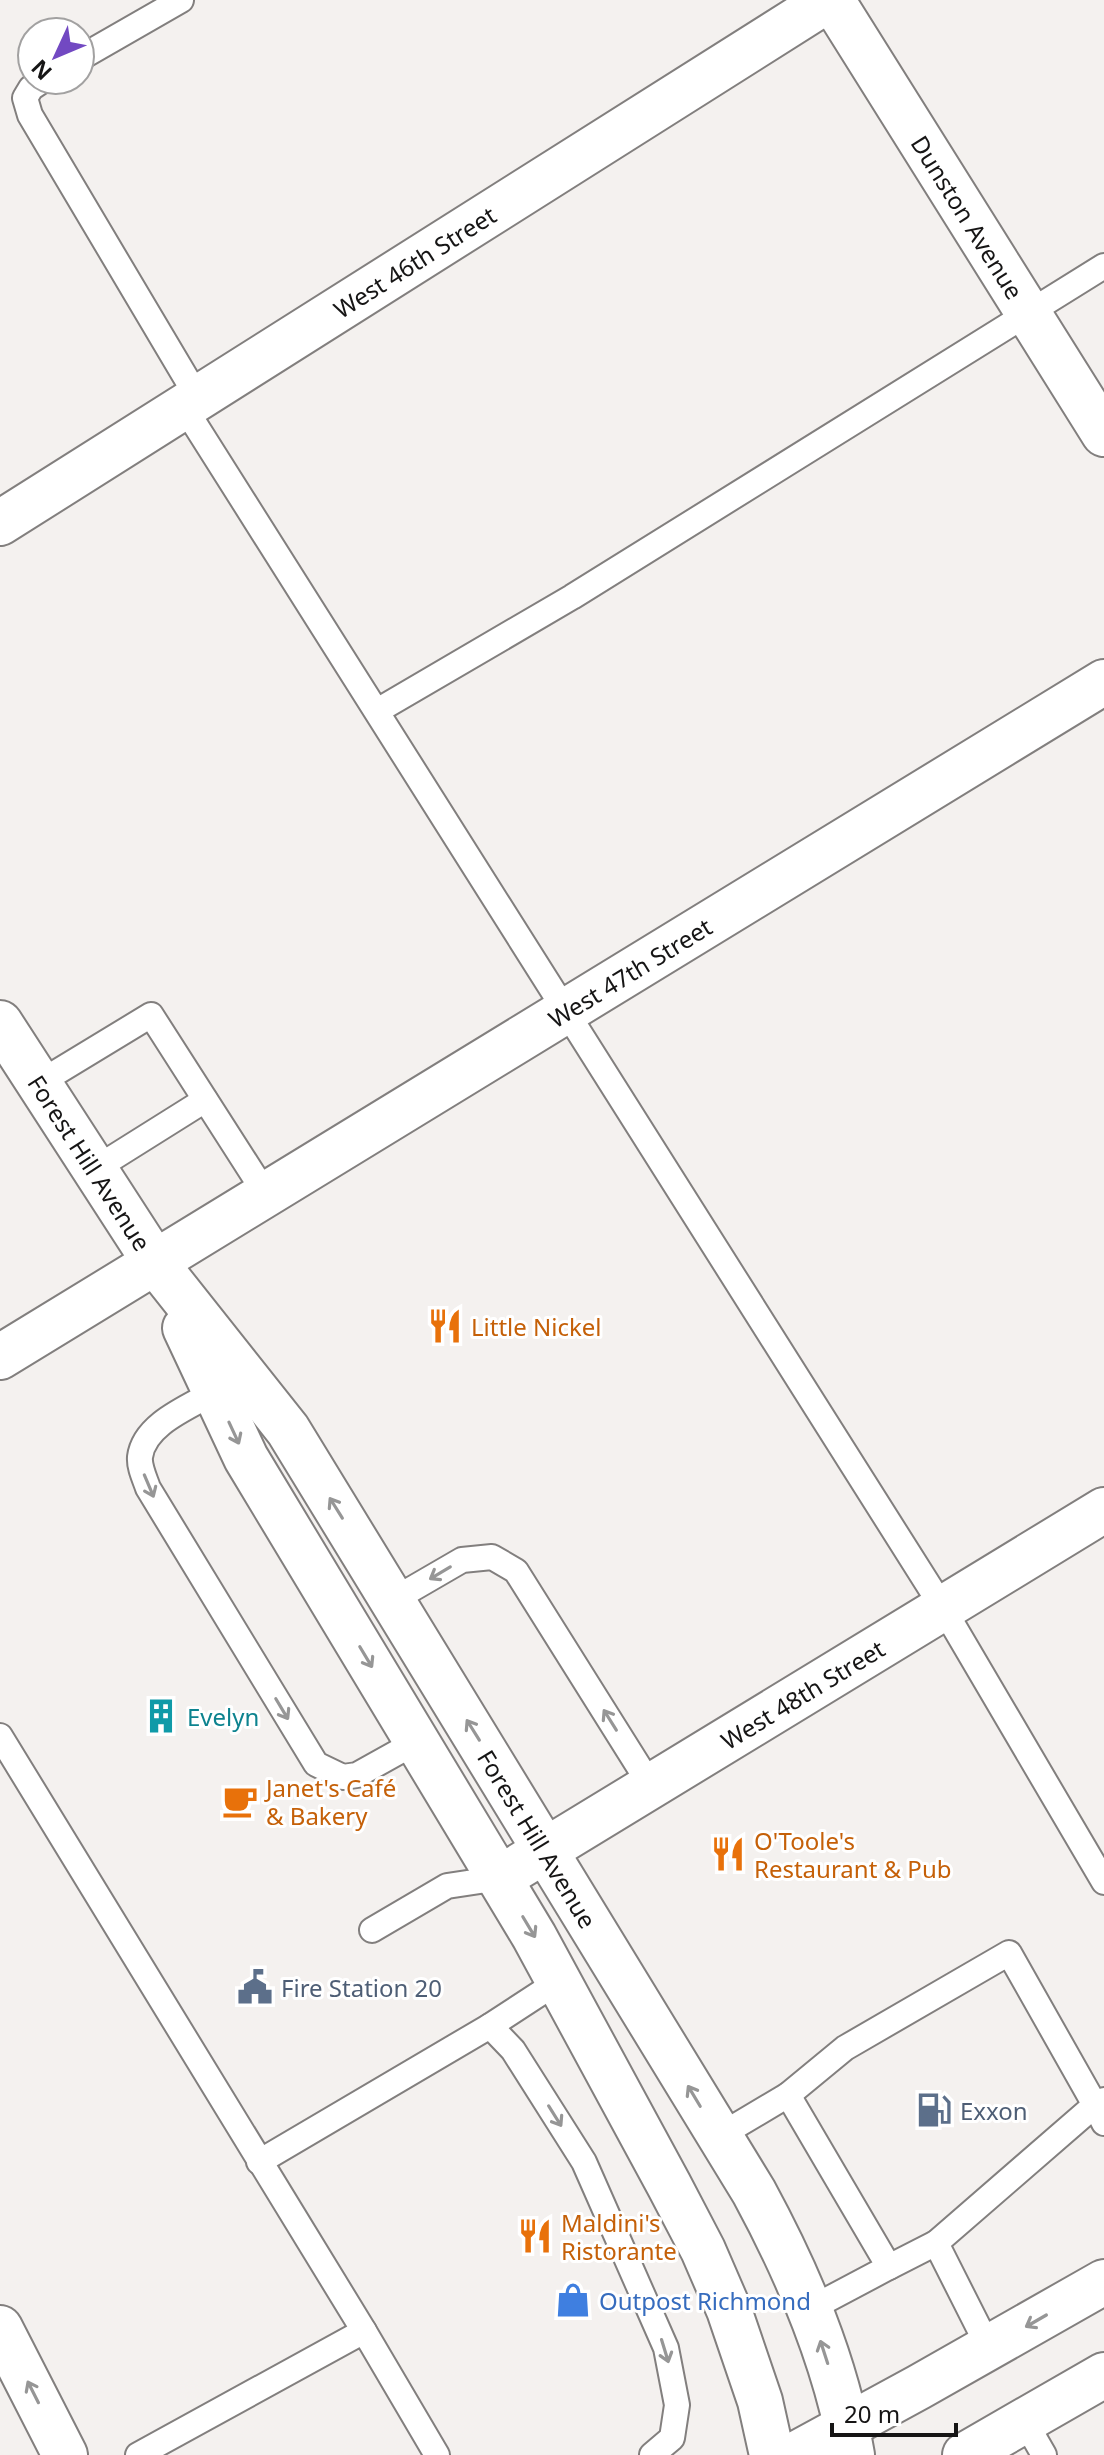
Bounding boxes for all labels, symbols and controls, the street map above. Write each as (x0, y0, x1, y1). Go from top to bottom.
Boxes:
north arrow (16, 16, 96, 96)
text: N (24, 54, 58, 87)
street label: Dunston Avenue (904, 129, 1032, 305)
street label: West 46th Street (327, 198, 502, 325)
street label: West 47th Street (542, 909, 718, 1035)
street label: Forest Hill Avenue (21, 1068, 159, 1257)
restaurant icon: Little Nickel (426, 1307, 464, 1345)
place label: Little Nickel (471, 1310, 602, 1343)
one-way arrow (227, 1421, 242, 1445)
one-way arrow (143, 1473, 158, 1498)
one-way arrow (328, 1497, 344, 1520)
one-way arrow (429, 1565, 452, 1581)
street label: West 48th Street (714, 1631, 891, 1756)
one-way arrow (358, 1645, 375, 1667)
building icon: Evelyn (142, 1697, 180, 1735)
one-way arrow (275, 1697, 291, 1720)
place label: Evelyn (187, 1700, 259, 1733)
one-way arrow (602, 1709, 618, 1732)
one-way arrow (464, 1719, 480, 1742)
street label: Forest Hill Avenue (471, 1743, 605, 1934)
place label: Janet's Café & Bakery (264, 1771, 396, 1832)
cafe icon: Janet's Café & Bakery (221, 1782, 259, 1820)
place label: O'Toole's Restaurant & Pub (754, 1824, 951, 1885)
restaurant icon: O'Toole's Restaurant & Pub (709, 1835, 747, 1873)
one-way arrow (521, 1915, 537, 1938)
public building icon: Fire Station 20 (236, 1968, 274, 2006)
place label: Fire Station 20 (281, 1971, 442, 2004)
one-way arrow (686, 2085, 702, 2108)
fuel station icon: Exxon (915, 2091, 953, 2129)
place label: Exxon (960, 2094, 1028, 2127)
one-way arrow (547, 2104, 563, 2127)
place label: Maldini's Ristorante (561, 2206, 677, 2267)
restaurant icon: Maldini's Ristorante (516, 2217, 554, 2255)
shop icon: Outpost Richmond (554, 2281, 592, 2319)
place label: Outpost Richmond (599, 2284, 811, 2317)
one-way arrow (1025, 2313, 1048, 2329)
one-way arrow (658, 2337, 673, 2363)
one-way arrow (816, 2339, 831, 2365)
one-way arrow (24, 2380, 40, 2404)
scale bar (832, 2387, 956, 2437)
text: 20 m (844, 2397, 900, 2430)

